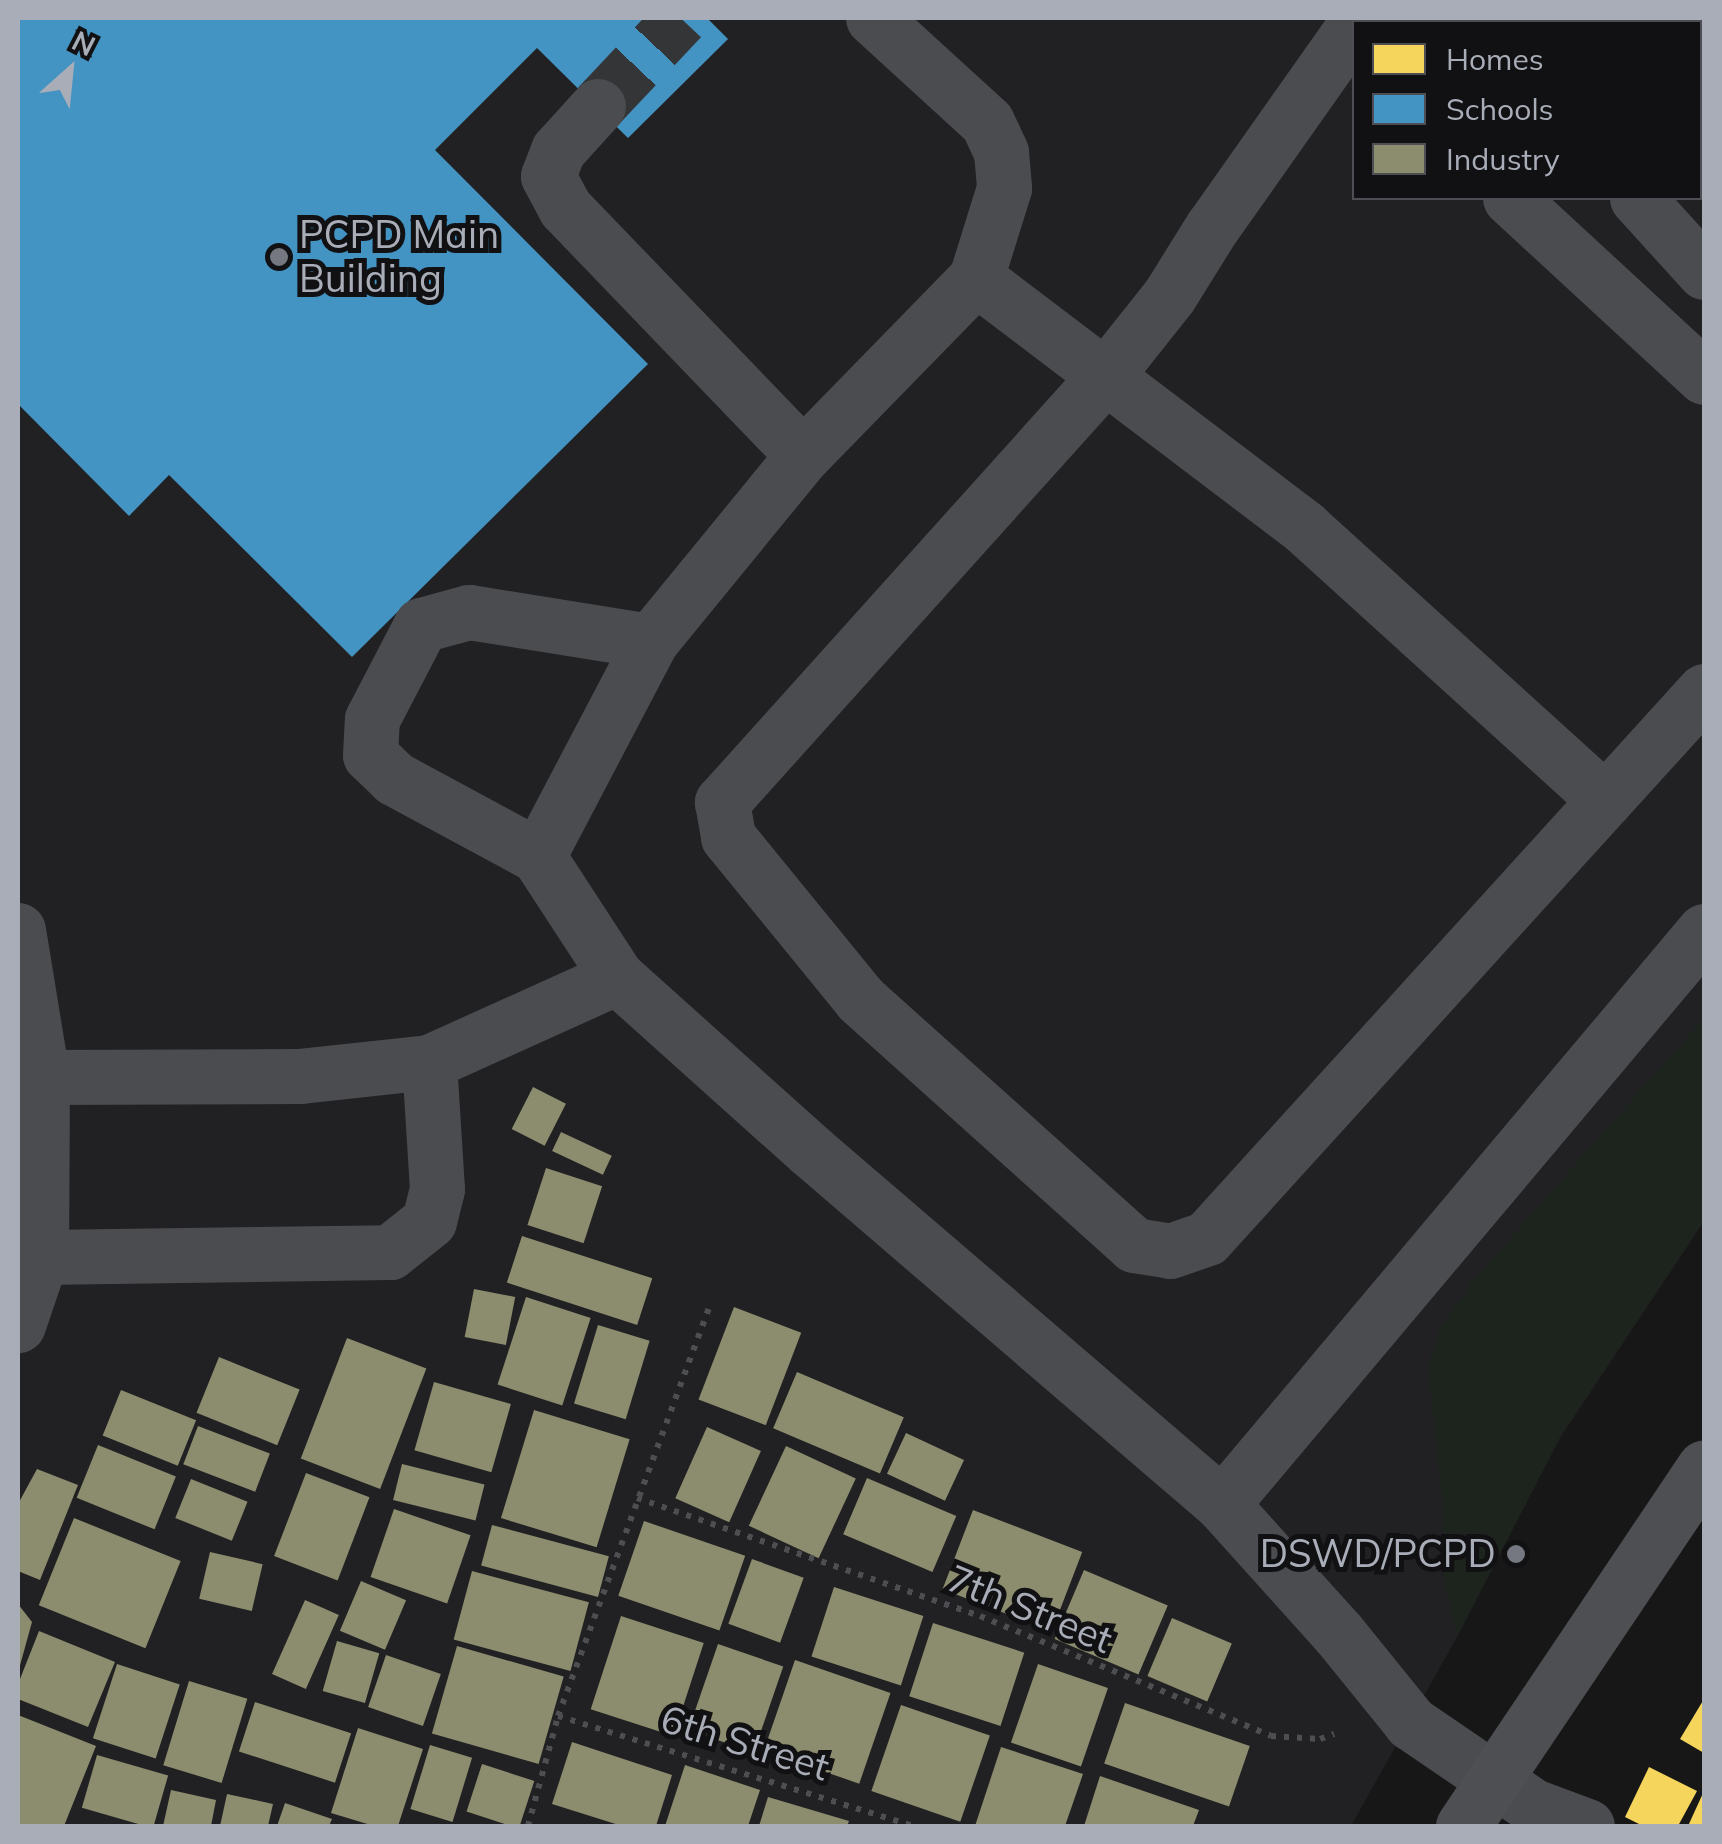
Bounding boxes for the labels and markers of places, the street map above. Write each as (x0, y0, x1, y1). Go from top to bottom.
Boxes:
place label: PCPD Main Building (299, 212, 499, 302)
marker: PCPD Main Building (268, 246, 290, 268)
place label: DSWD/PCPD (1260, 1531, 1496, 1577)
marker: DSWD/PCPD (1505, 1543, 1527, 1565)

